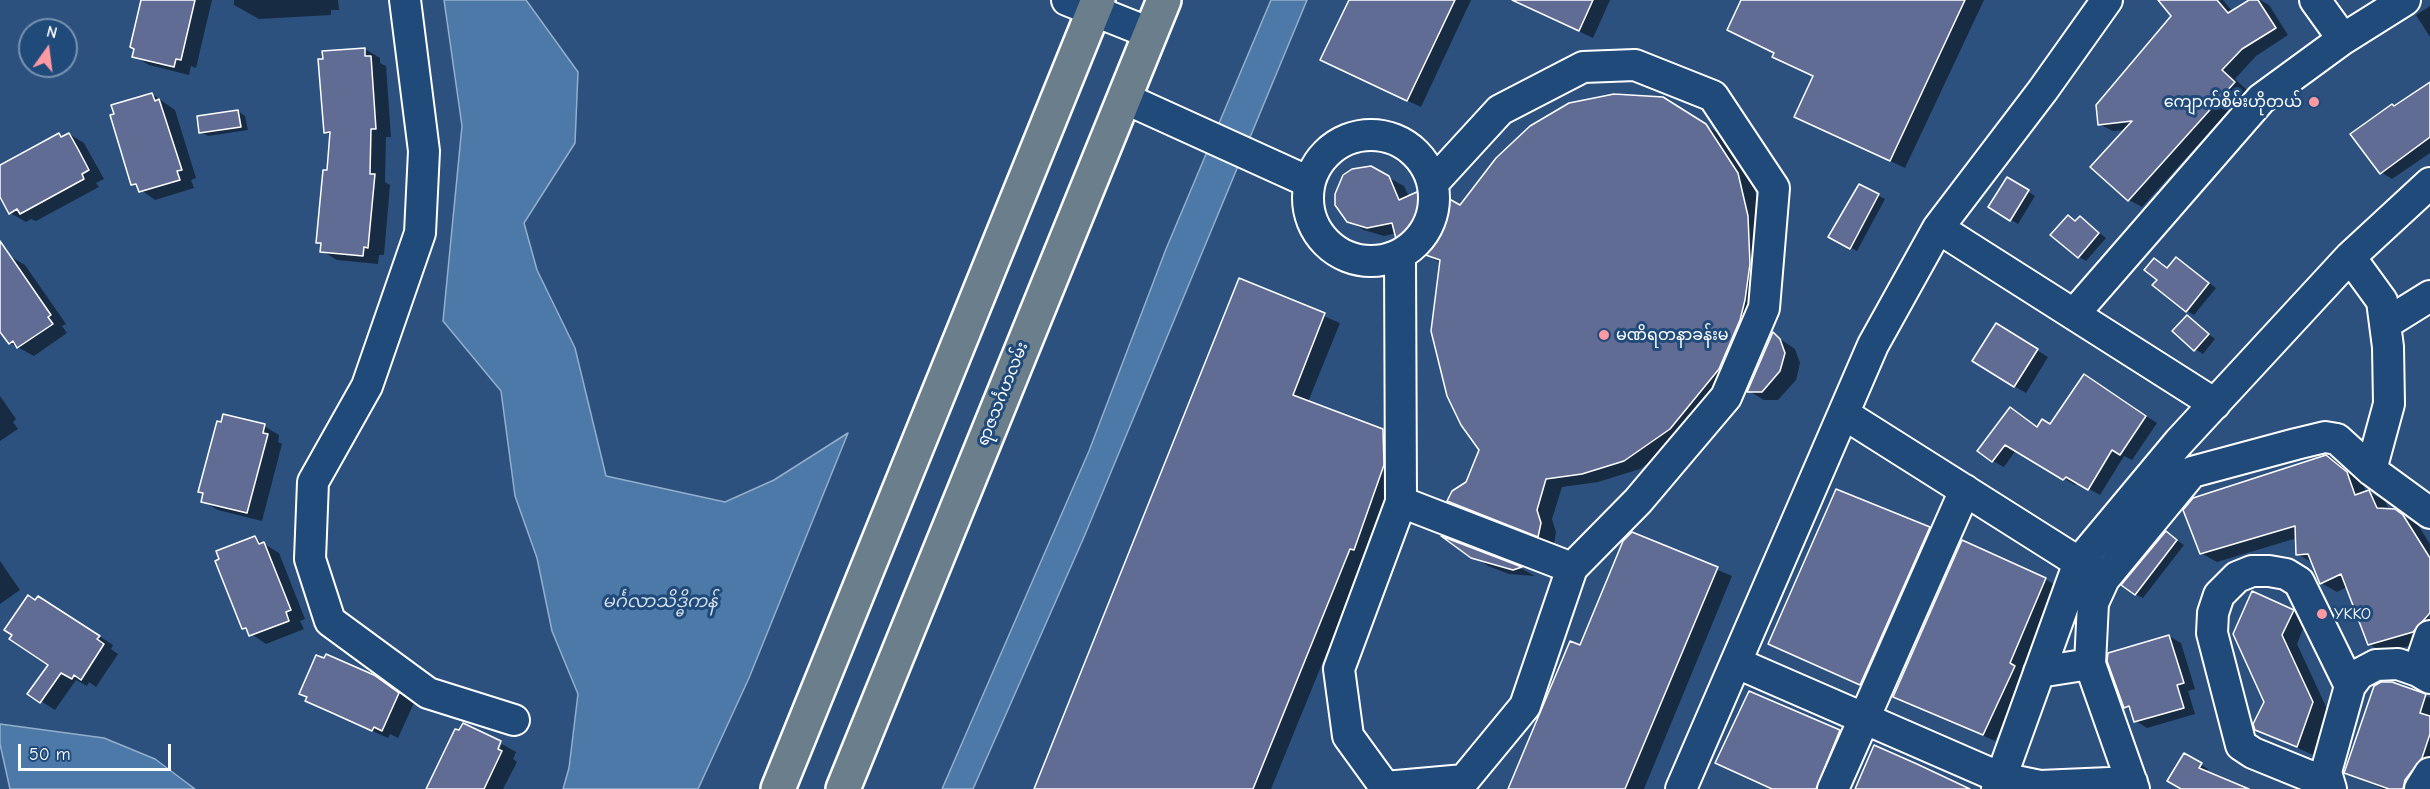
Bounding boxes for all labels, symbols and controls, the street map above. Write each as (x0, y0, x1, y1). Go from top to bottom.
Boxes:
north arrow (18, 18, 78, 78)
text: N (45, 22, 59, 42)
place label: ကျောက်စိမ်းဟိုတယ် (2164, 92, 2302, 112)
marker: ကျောက်စိမ်းဟိုတယ် (2307, 95, 2321, 109)
place label: မဏိရတနာခန်းမ (1616, 325, 1729, 345)
marker: မဏိရတနာခန်းမ (1597, 328, 1611, 342)
street label: ရာဇသင်္ဂဟလမ်း (973, 339, 1033, 449)
water label: မင်္ဂလာသိဒ္ဓိကန် (603, 591, 717, 613)
place label: YKKO (2334, 604, 2371, 624)
marker: YKKO (2315, 607, 2329, 621)
scale bar (21, 732, 174, 770)
text: 50 m (29, 744, 71, 765)

